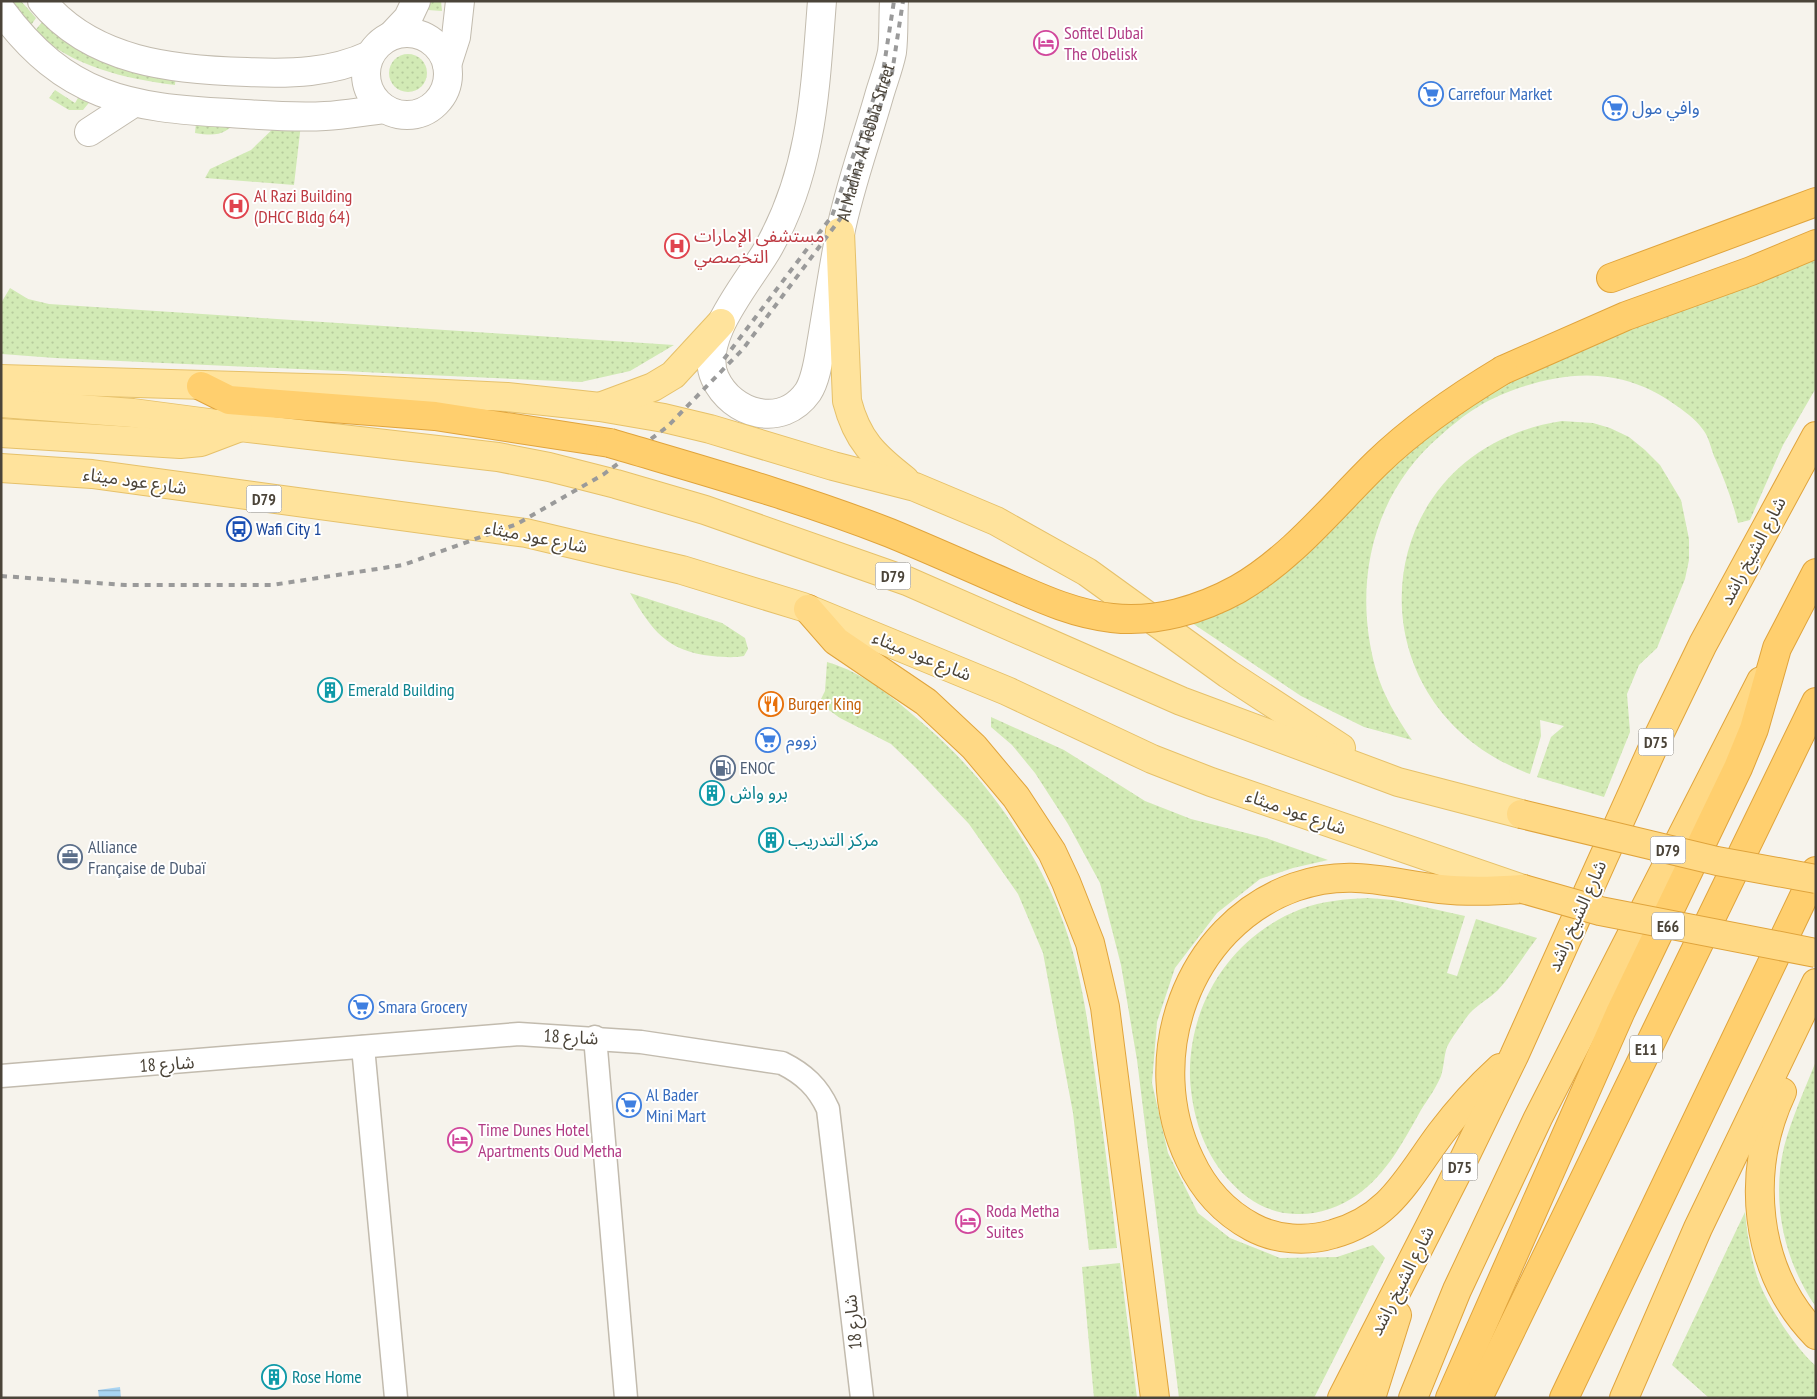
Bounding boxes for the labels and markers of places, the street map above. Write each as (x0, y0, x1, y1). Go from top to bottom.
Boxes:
place label: Sofitel Dubai The Obelisk (1064, 21, 1144, 65)
hotel icon: Sofitel Dubai The Obelisk (1033, 30, 1059, 56)
supermarket icon: Carrefour Market (1418, 81, 1444, 107)
place label: Carrefour Market (1448, 82, 1552, 105)
supermarket icon: وافي مول (1602, 95, 1628, 121)
place label: وافي مول (1632, 96, 1700, 121)
place label: Al Razi Building (DHCC Bldg 64) (254, 184, 352, 228)
hospital icon: Al Razi Building (DHCC Bldg 64) (223, 193, 249, 219)
place label: مستشفى الإمارات التخصصي (694, 224, 825, 270)
hospital icon: مستشفى الإمارات التخصصي (664, 233, 690, 259)
bus stop icon: Wafi City 1 (226, 516, 252, 542)
place label: Wafi City 1 (256, 517, 322, 540)
building icon: Emerald Building (317, 677, 343, 703)
place label: Emerald Building (348, 678, 455, 701)
restaurant icon: Burger King (758, 691, 784, 717)
place label: Burger King (788, 692, 862, 715)
supermarket icon: زووم (755, 727, 781, 753)
place label: زووم (786, 728, 817, 754)
fuel station icon: ENOC (710, 755, 736, 781)
place label: ENOC (740, 756, 776, 779)
building icon: برو واش (699, 780, 725, 806)
place label: برو واش (730, 781, 788, 804)
building icon: مركز التدريب (758, 827, 784, 853)
place label: مركز التدريب (788, 828, 879, 851)
place label: Alliance Française de Dubaï (88, 835, 207, 879)
office icon: Alliance Française de Dubaï (57, 844, 83, 870)
supermarket icon: Smara Grocery (348, 994, 374, 1020)
place label: Smara Grocery (378, 995, 468, 1018)
place label: Al Bader Mini Mart (646, 1083, 706, 1127)
supermarket icon: Al Bader Mini Mart (616, 1092, 642, 1118)
place label: Time Dunes Hotel Apartments Oud Metha (478, 1118, 622, 1162)
hotel icon: Time Dunes Hotel Apartments Oud Metha (447, 1127, 473, 1153)
place label: Roda Metha Suites (986, 1199, 1060, 1243)
hotel icon: Roda Metha Suites (955, 1208, 981, 1234)
building icon: Rose Home (261, 1364, 287, 1390)
place label: Rose Home (292, 1365, 362, 1388)

